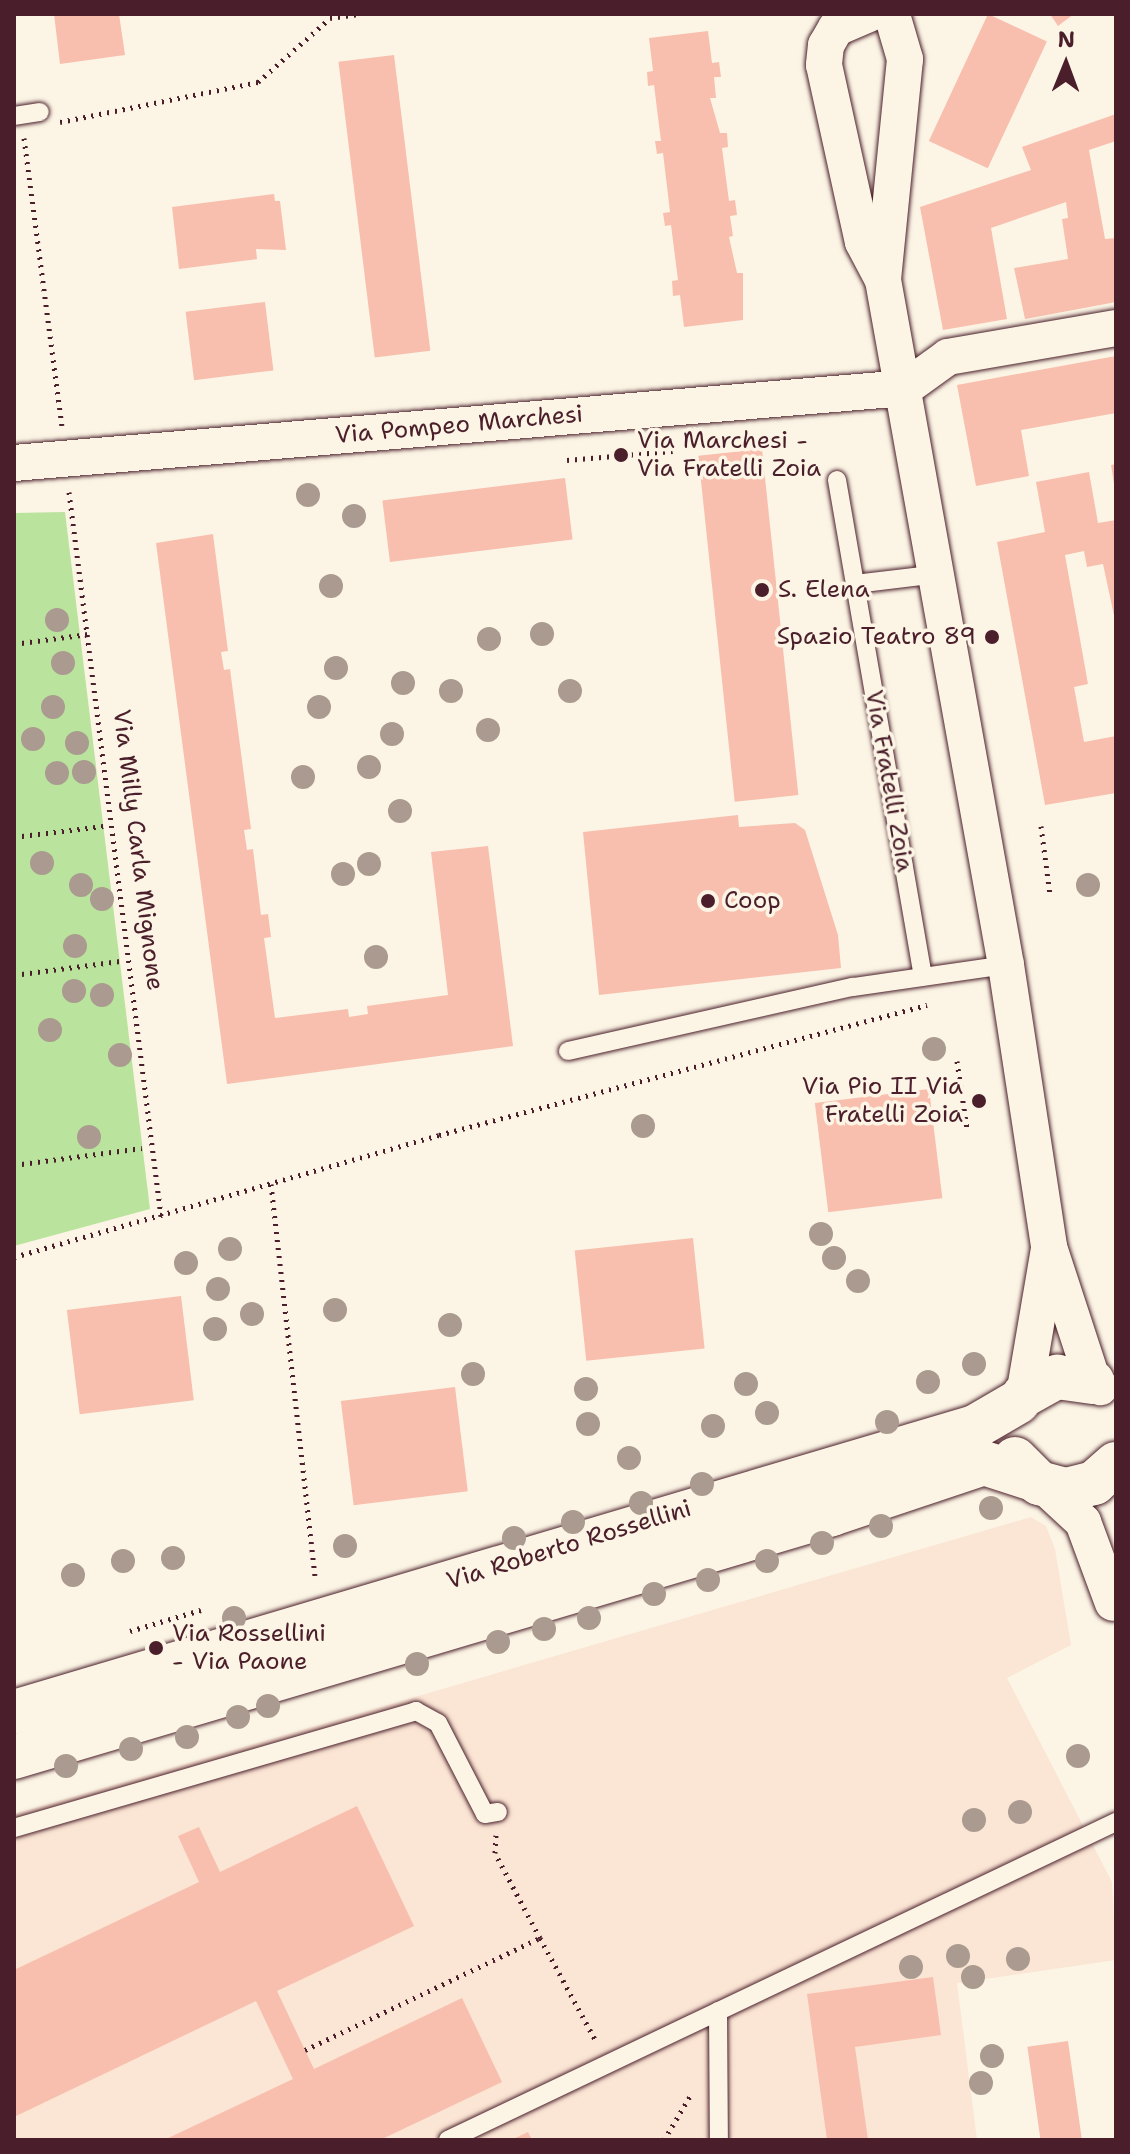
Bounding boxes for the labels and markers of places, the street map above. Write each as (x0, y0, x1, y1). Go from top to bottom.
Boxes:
place label: Via Marchesi - Via Fratelli Zoia (637, 427, 821, 483)
marker: Via Marchesi - Via Fratelli Zoia (612, 446, 630, 464)
place label: S. Elena (778, 576, 870, 604)
marker: S. Elena (753, 581, 771, 599)
place label: Spazio Teatro 89 (777, 623, 976, 651)
marker: Spazio Teatro 89 (983, 628, 1001, 646)
place label: Coop (724, 887, 781, 915)
marker: Coop (699, 892, 717, 910)
place label: Via Pio II Via Fratelli Zoia (802, 1073, 963, 1129)
marker: Via Pio II Via Fratelli Zoia (970, 1092, 988, 1110)
place label: Via Rossellini - Via Paone (172, 1620, 326, 1676)
marker: Via Rossellini - Via Paone (147, 1639, 165, 1657)

